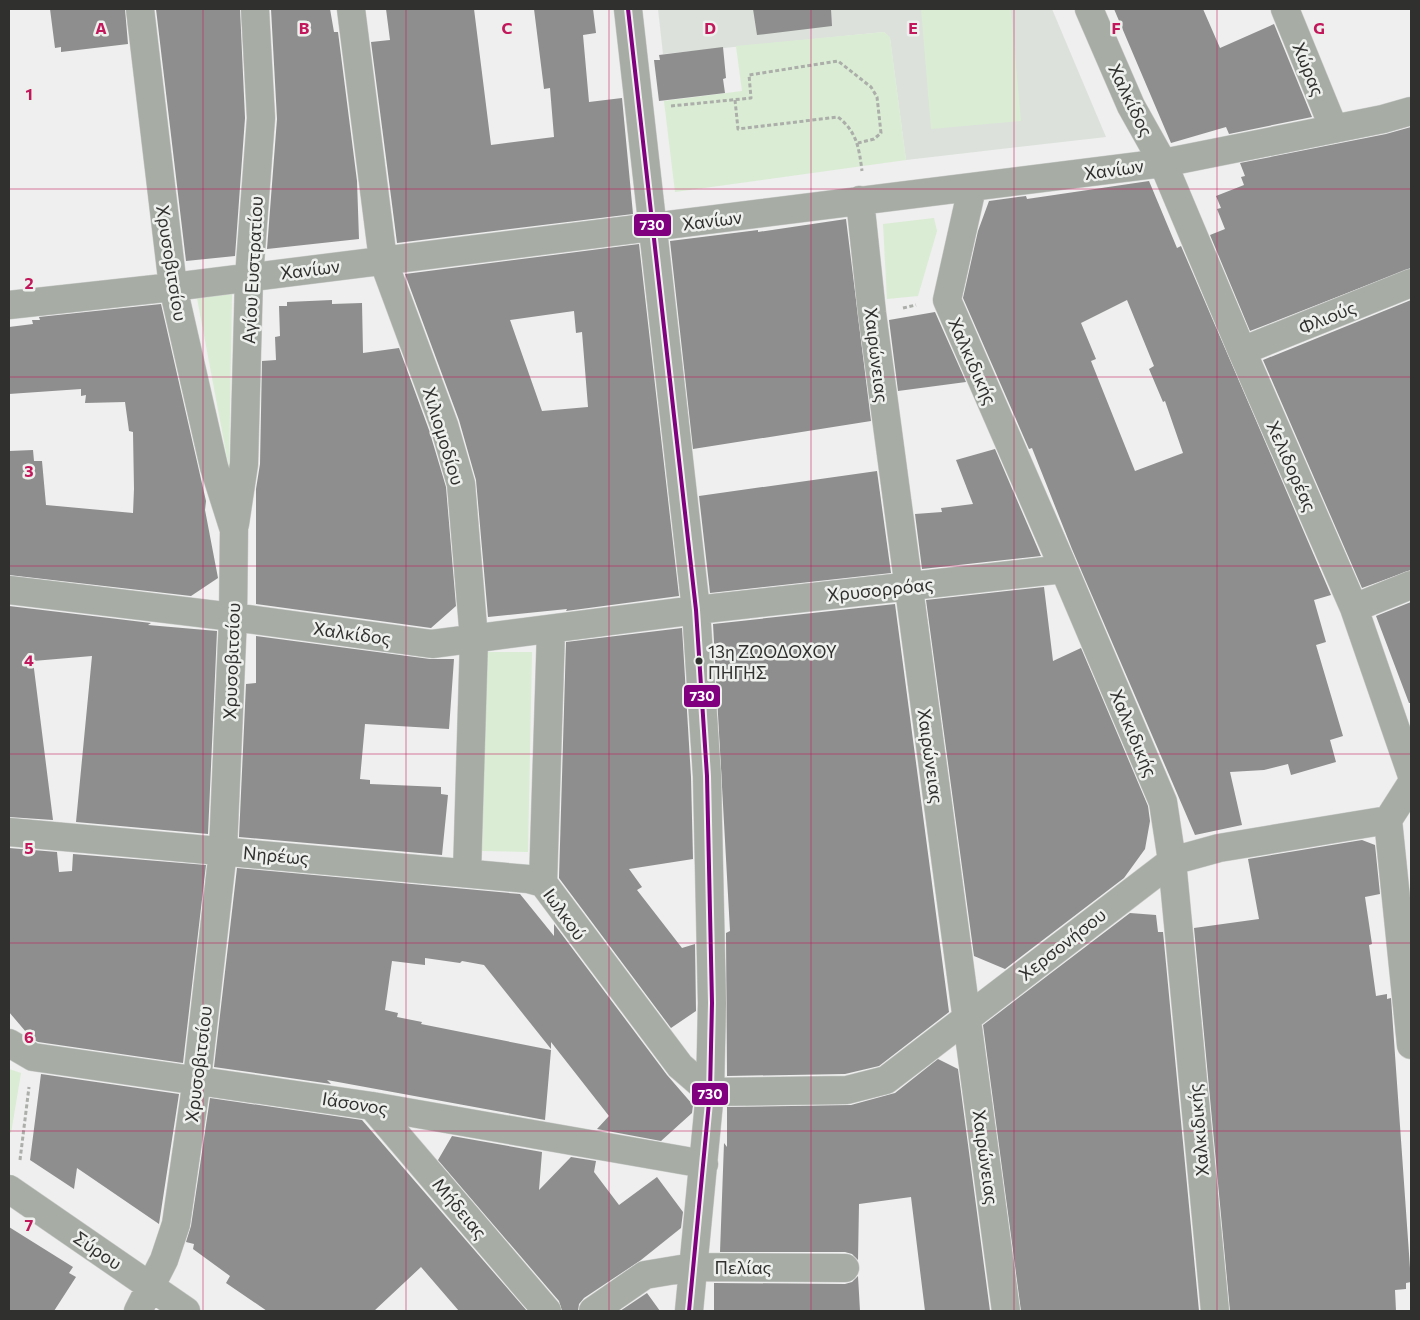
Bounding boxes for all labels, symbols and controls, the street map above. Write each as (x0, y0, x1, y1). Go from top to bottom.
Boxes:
text: A (95, 18, 107, 37)
text: B (299, 18, 310, 37)
text: C (502, 18, 513, 37)
text: D (704, 18, 716, 37)
text: E (908, 18, 918, 37)
text: F (1111, 18, 1121, 37)
text: G (1313, 18, 1325, 37)
street label: Χώρας (1288, 39, 1330, 99)
street label: Χαλκίδος (1104, 60, 1158, 140)
text: 1 (25, 84, 33, 103)
street label: Χανίων (1083, 154, 1145, 184)
street label: Αγίου Ευστρατίου (237, 195, 267, 345)
street label: Χρυσοβιτσίου (152, 204, 192, 322)
street label: Χανίων (681, 205, 743, 235)
line badge: 730 (633, 213, 672, 237)
text: 730 (639, 216, 665, 233)
street label: Χανίων (279, 254, 341, 284)
text: 2 (24, 273, 34, 292)
street label: Φλιούς (1295, 296, 1359, 338)
street label: Χαιρώνειας (860, 306, 894, 404)
street label: Χαλκιδικής (944, 314, 1002, 408)
street label: Χιλιομοδίου (419, 384, 469, 488)
street label: Χελιδορέας (1262, 417, 1322, 515)
text: 3 (24, 461, 34, 480)
street label: Χρυσορρόας (826, 572, 934, 606)
street label: Χρυσοβιτσίου (218, 602, 244, 720)
street label: Χαλκίδος (312, 617, 392, 649)
place label: 13η ΖΩΟΔΟΧΟΥ ΠΗΓΗΣ (708, 641, 837, 683)
text: 4 (24, 650, 34, 669)
marker: 13η ΖΩΟΔΟΧΟΥ ΠΗΓΗΣ (694, 656, 704, 666)
line badge: 730 (683, 684, 721, 708)
street label: Χαλκιδικής (1106, 686, 1162, 780)
text: 730 (689, 687, 715, 704)
street label: Χαιρώνειας (913, 707, 949, 805)
text: 5 (24, 838, 34, 857)
street label: Νηρέως (242, 841, 310, 869)
street label: Ιωλκού (539, 884, 591, 944)
street label: Χερσονήσου (1014, 903, 1110, 985)
street label: Χρυσοβιτσίου (180, 1005, 216, 1123)
text: 6 (24, 1027, 34, 1046)
line badge: 730 (691, 1082, 729, 1106)
street label: Χαλκιδικής (1183, 1083, 1213, 1177)
text: 730 (697, 1085, 723, 1102)
street label: Ιάσονος (321, 1087, 389, 1119)
street label: Χαιρώνειας (968, 1108, 1004, 1206)
street label: Μήδειας (428, 1173, 492, 1243)
text: 7 (25, 1215, 34, 1234)
street label: Σύρου (70, 1226, 126, 1274)
street label: Πελίας (714, 1256, 772, 1278)

